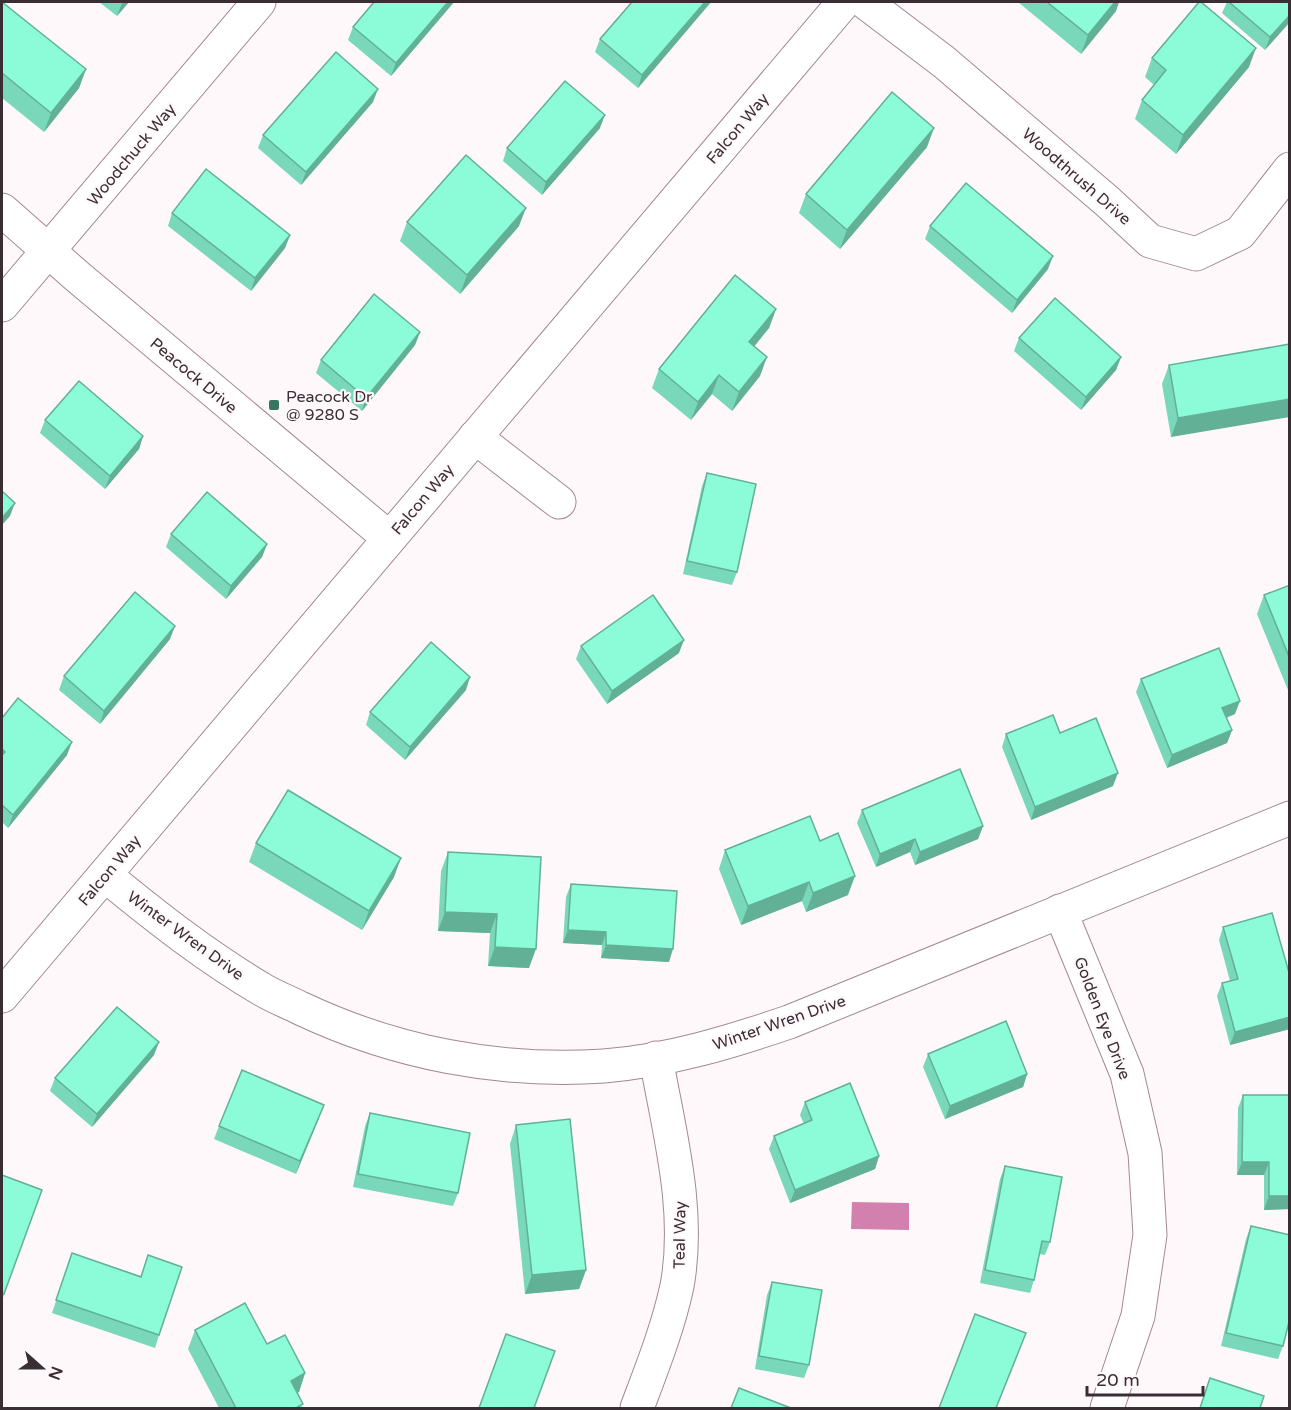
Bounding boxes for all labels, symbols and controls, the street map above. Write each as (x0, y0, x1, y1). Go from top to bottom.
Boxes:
street label: Falcon Way (702, 89, 774, 168)
street label: Woodchuck Way (83, 99, 181, 210)
street label: Woodthrush Drive (1018, 124, 1135, 229)
street label: Peacock Drive (146, 334, 241, 418)
place label: Peacock Dr @ 9280 S (286, 387, 373, 425)
marker: Peacock Dr @ 9280 S (267, 398, 281, 412)
street label: Falcon Way (387, 460, 459, 539)
street label: Falcon Way (74, 831, 146, 910)
street label: Winter Wren Drive (123, 887, 248, 985)
street label: Golden Eye Drive (1069, 954, 1135, 1083)
street label: Winter Wren Drive (710, 991, 848, 1055)
street label: Teal Way (669, 1200, 691, 1269)
north arrow (12, 1338, 72, 1398)
scale bar (1087, 1359, 1202, 1397)
text: N (43, 1363, 67, 1383)
text: 20 m (1096, 1369, 1140, 1391)

